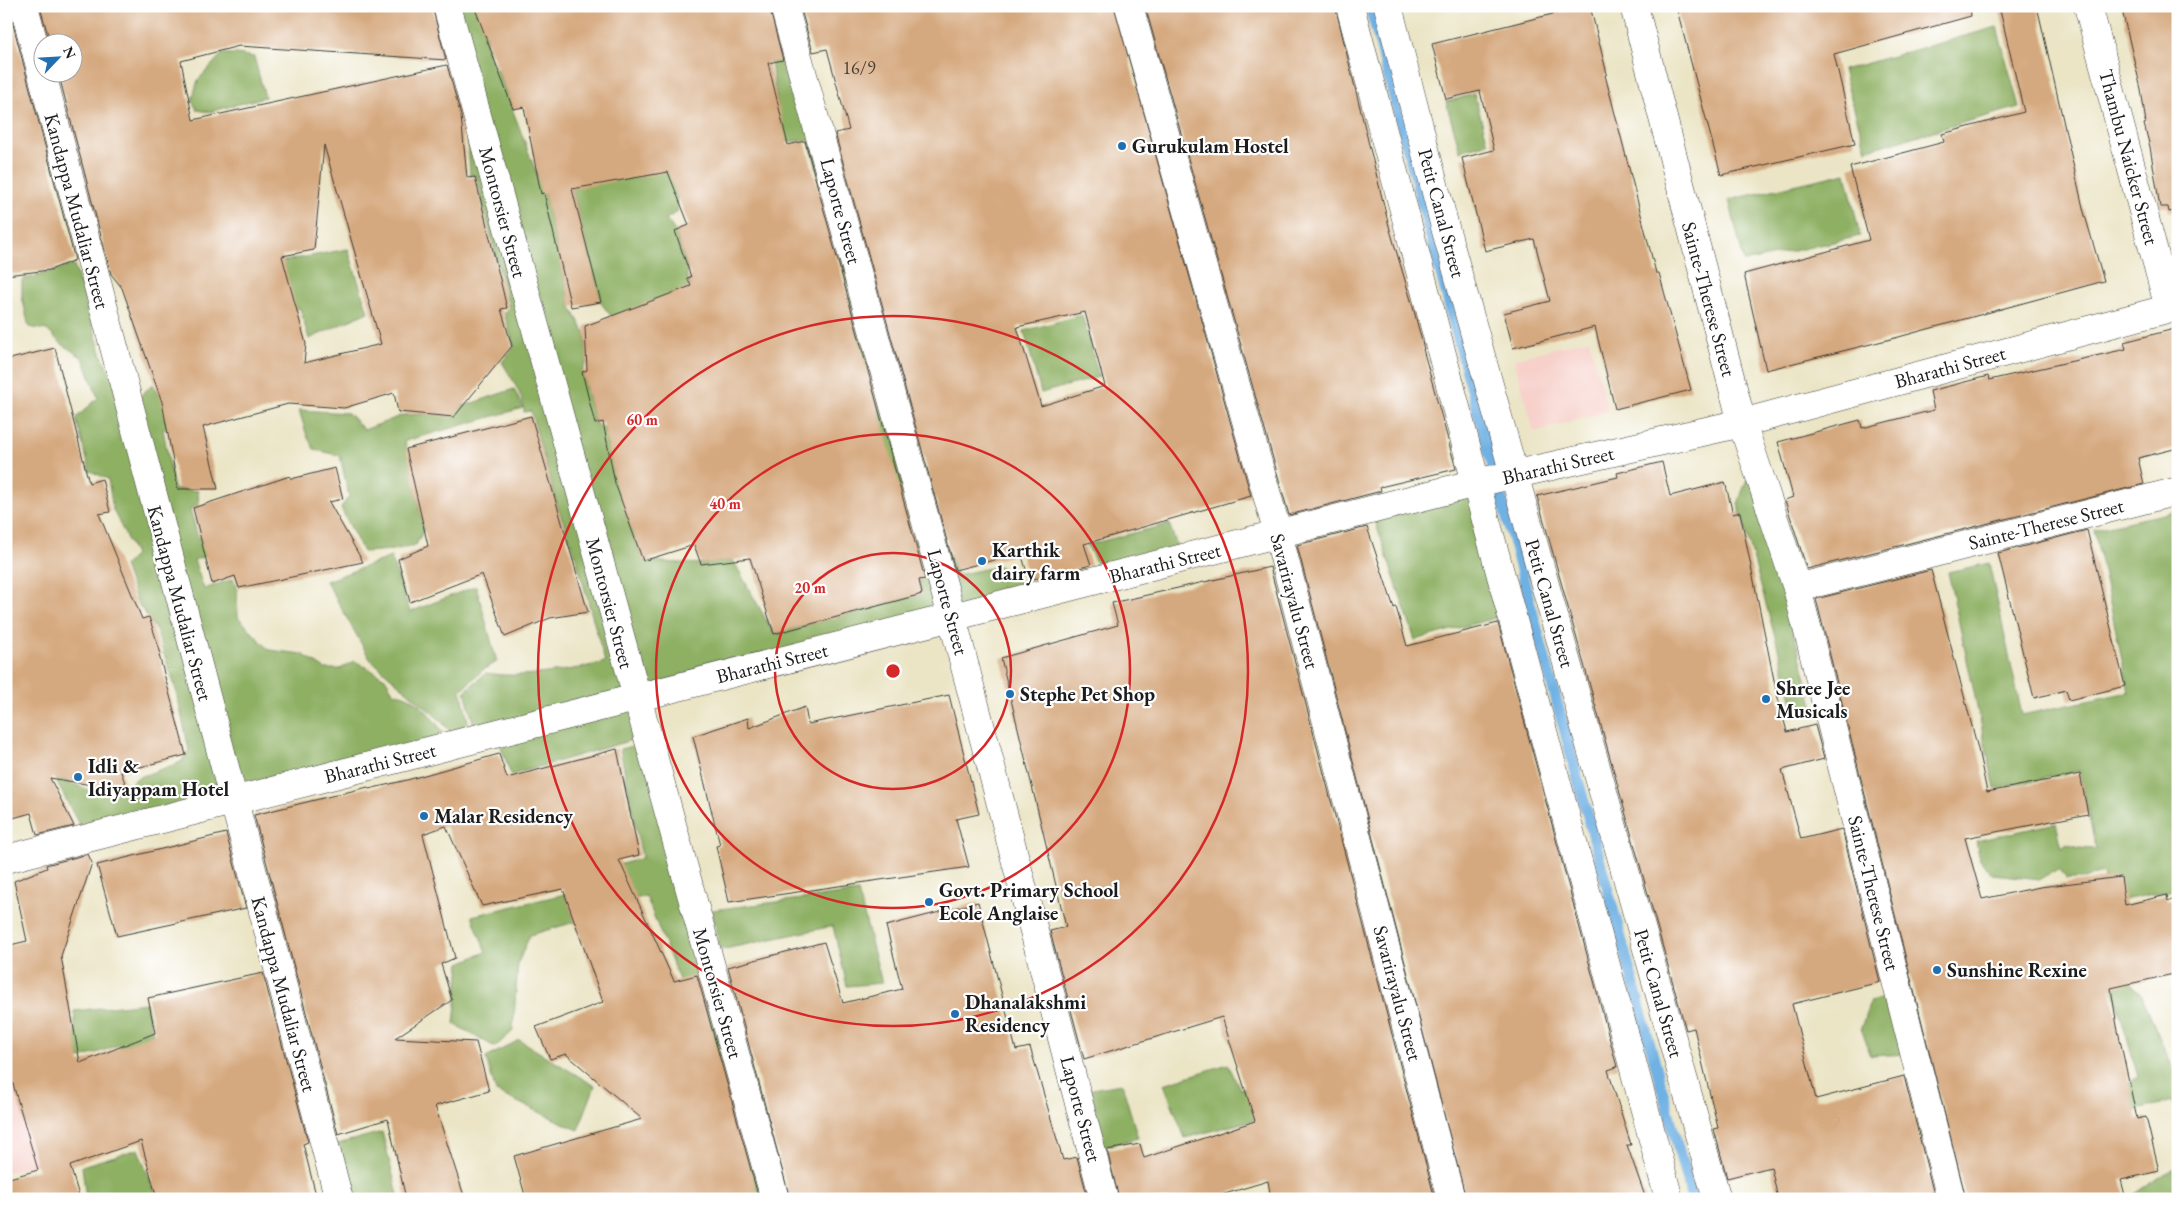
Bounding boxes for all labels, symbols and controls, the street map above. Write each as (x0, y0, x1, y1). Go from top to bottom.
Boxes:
north arrow (32, 32, 82, 82)
text: N (59, 44, 81, 62)
house number: 16/9 (842, 56, 876, 79)
street label: Thambu Naicker Street (2093, 66, 2165, 248)
street label: Kandappa Mudaliar Street (38, 110, 116, 312)
place label: Gurukulam Hostel (1132, 133, 1289, 159)
marker: Gurukulam Hostel (1116, 140, 1128, 152)
street label: Montorsier Street (473, 144, 533, 281)
street label: Petit Canal Street (1412, 146, 1472, 281)
street label: Laporte Street (814, 155, 868, 268)
street label: Sainte-Therese Street (1676, 219, 1742, 380)
street label: Bharathi Street (1892, 339, 2009, 394)
text: 60 m (626, 410, 658, 429)
street label: Bharathi Street (1499, 439, 1617, 491)
street label: Sainte-Therese Street (1966, 492, 2127, 556)
text: 40 m (709, 494, 741, 513)
street label: Kandappa Mudaliar Street (141, 502, 219, 704)
street label: Savarirayalu Street (1264, 530, 1326, 672)
street label: Montorsier Street (580, 535, 640, 672)
street label: Bharathi Street (1106, 536, 1224, 589)
street label: Petit Canal Street (1519, 536, 1581, 671)
place label: Karthik dairy farm (992, 537, 1080, 586)
street label: Laporte Street (921, 546, 975, 659)
marker: Karthik dairy farm (976, 555, 988, 567)
text: 20 m (794, 578, 826, 597)
street label: Bharathi Street (713, 636, 831, 689)
centre of rings (884, 662, 902, 680)
place label: Shree Jee Musicals (1776, 675, 1850, 724)
place label: Stephe Pet Shop (1020, 681, 1155, 707)
marker: Stephe Pet Shop (1004, 688, 1016, 700)
marker: Shree Jee Musicals (1760, 693, 1772, 705)
street label: Bharathi Street (321, 736, 439, 789)
place label: Idli & Idiyappam Hotel (88, 753, 230, 802)
marker: Idli & Idiyappam Hotel (72, 771, 84, 783)
place label: Malar Residency (434, 803, 573, 829)
marker: Malar Residency (418, 810, 430, 822)
street label: Sainte-Therese Street (1842, 813, 1906, 974)
place label: Govt. Primary School Ecole Anglaise (939, 877, 1119, 926)
street label: Kandappa Mudaliar Street (245, 893, 323, 1095)
marker: Govt. Primary School Ecole Anglaise (923, 896, 935, 908)
street label: Savarirayalu Street (1367, 922, 1429, 1064)
street label: Montorsier Street (687, 925, 749, 1062)
street label: Petit Canal Street (1628, 926, 1690, 1061)
place label: Sunshine Rexine (1947, 957, 2087, 983)
marker: Sunshine Rexine (1931, 964, 1943, 976)
place label: Dhanalakshmi Residency (965, 989, 1086, 1038)
marker: Dhanalakshmi Residency (949, 1008, 961, 1020)
street label: Laporte Street (1054, 1053, 1108, 1166)

